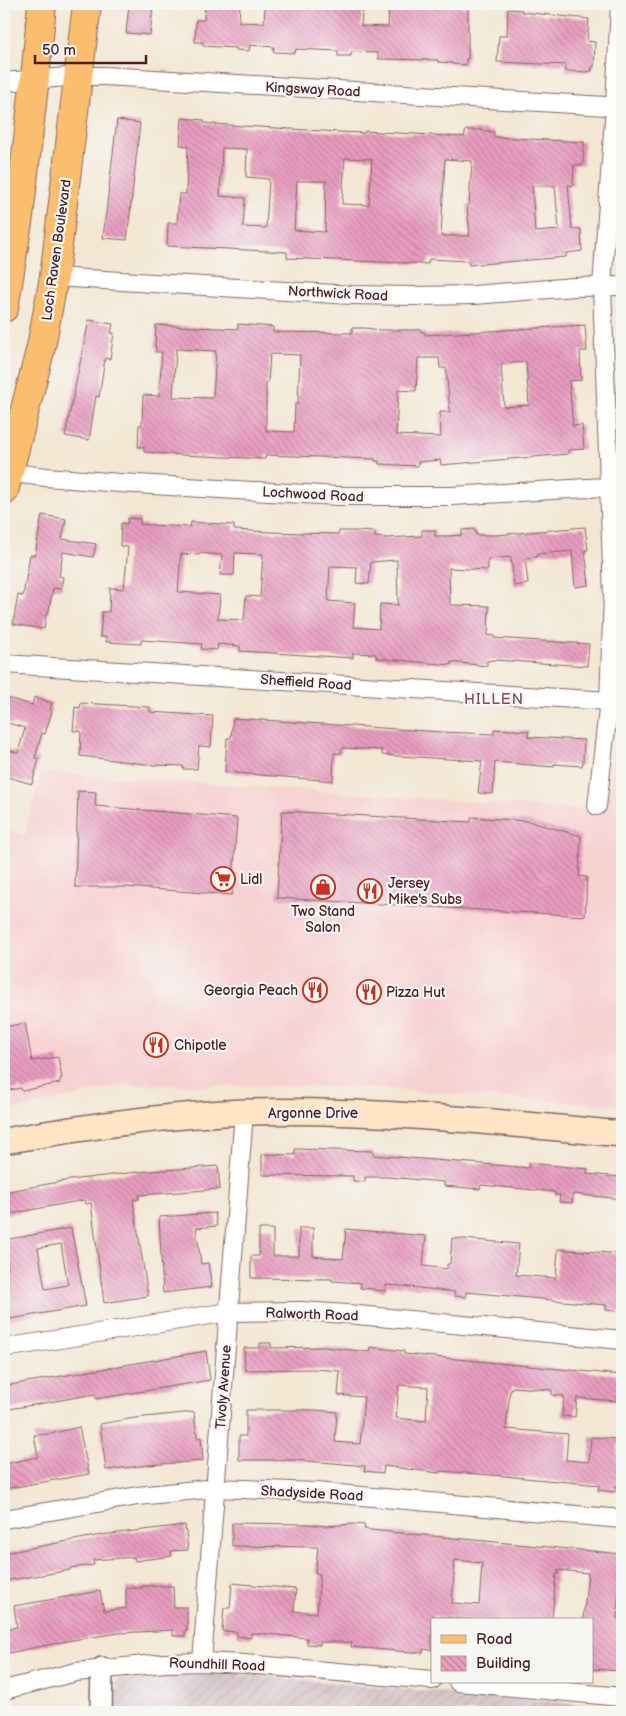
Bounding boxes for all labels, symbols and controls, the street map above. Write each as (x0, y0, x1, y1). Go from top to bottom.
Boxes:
scale bar (35, 32, 146, 64)
text: 50 m (42, 41, 76, 60)
street label: Kingsway Road (265, 79, 361, 100)
street label: Loch Raven Boulevard (38, 178, 75, 322)
street label: Northwick Road (287, 282, 388, 305)
street label: Lochwood Road (262, 483, 364, 506)
street label: Sheffield Road (260, 671, 352, 694)
district label: HILLEN (464, 690, 524, 709)
supermarket icon: Lidl (210, 866, 236, 892)
place label: Lidl (240, 871, 262, 888)
shop icon: Two Stand Salon (310, 874, 336, 900)
place label: Jersey Mike's Subs (388, 875, 462, 908)
restaurant icon: Jersey Mike's Subs (357, 878, 383, 904)
place label: Two Stand Salon (291, 903, 355, 936)
restaurant icon: Georgia Peach (302, 977, 328, 1003)
restaurant icon: Pizza Hut (356, 979, 382, 1005)
place label: Georgia Peach (204, 982, 298, 999)
place label: Pizza Hut (386, 984, 446, 1001)
restaurant icon: Chipotle (143, 1032, 169, 1058)
place label: Chipotle (174, 1037, 227, 1054)
street label: Argonne Drive (268, 1105, 358, 1122)
street label: Ralworth Road (265, 1304, 359, 1325)
street label: Tivoly Avenue (212, 1344, 235, 1430)
street label: Shadyside Road (260, 1482, 364, 1505)
legend (431, 1618, 594, 1684)
text: Road (476, 1630, 512, 1649)
street label: Roundhill Road (169, 1654, 265, 1675)
text: Building (476, 1654, 531, 1673)

